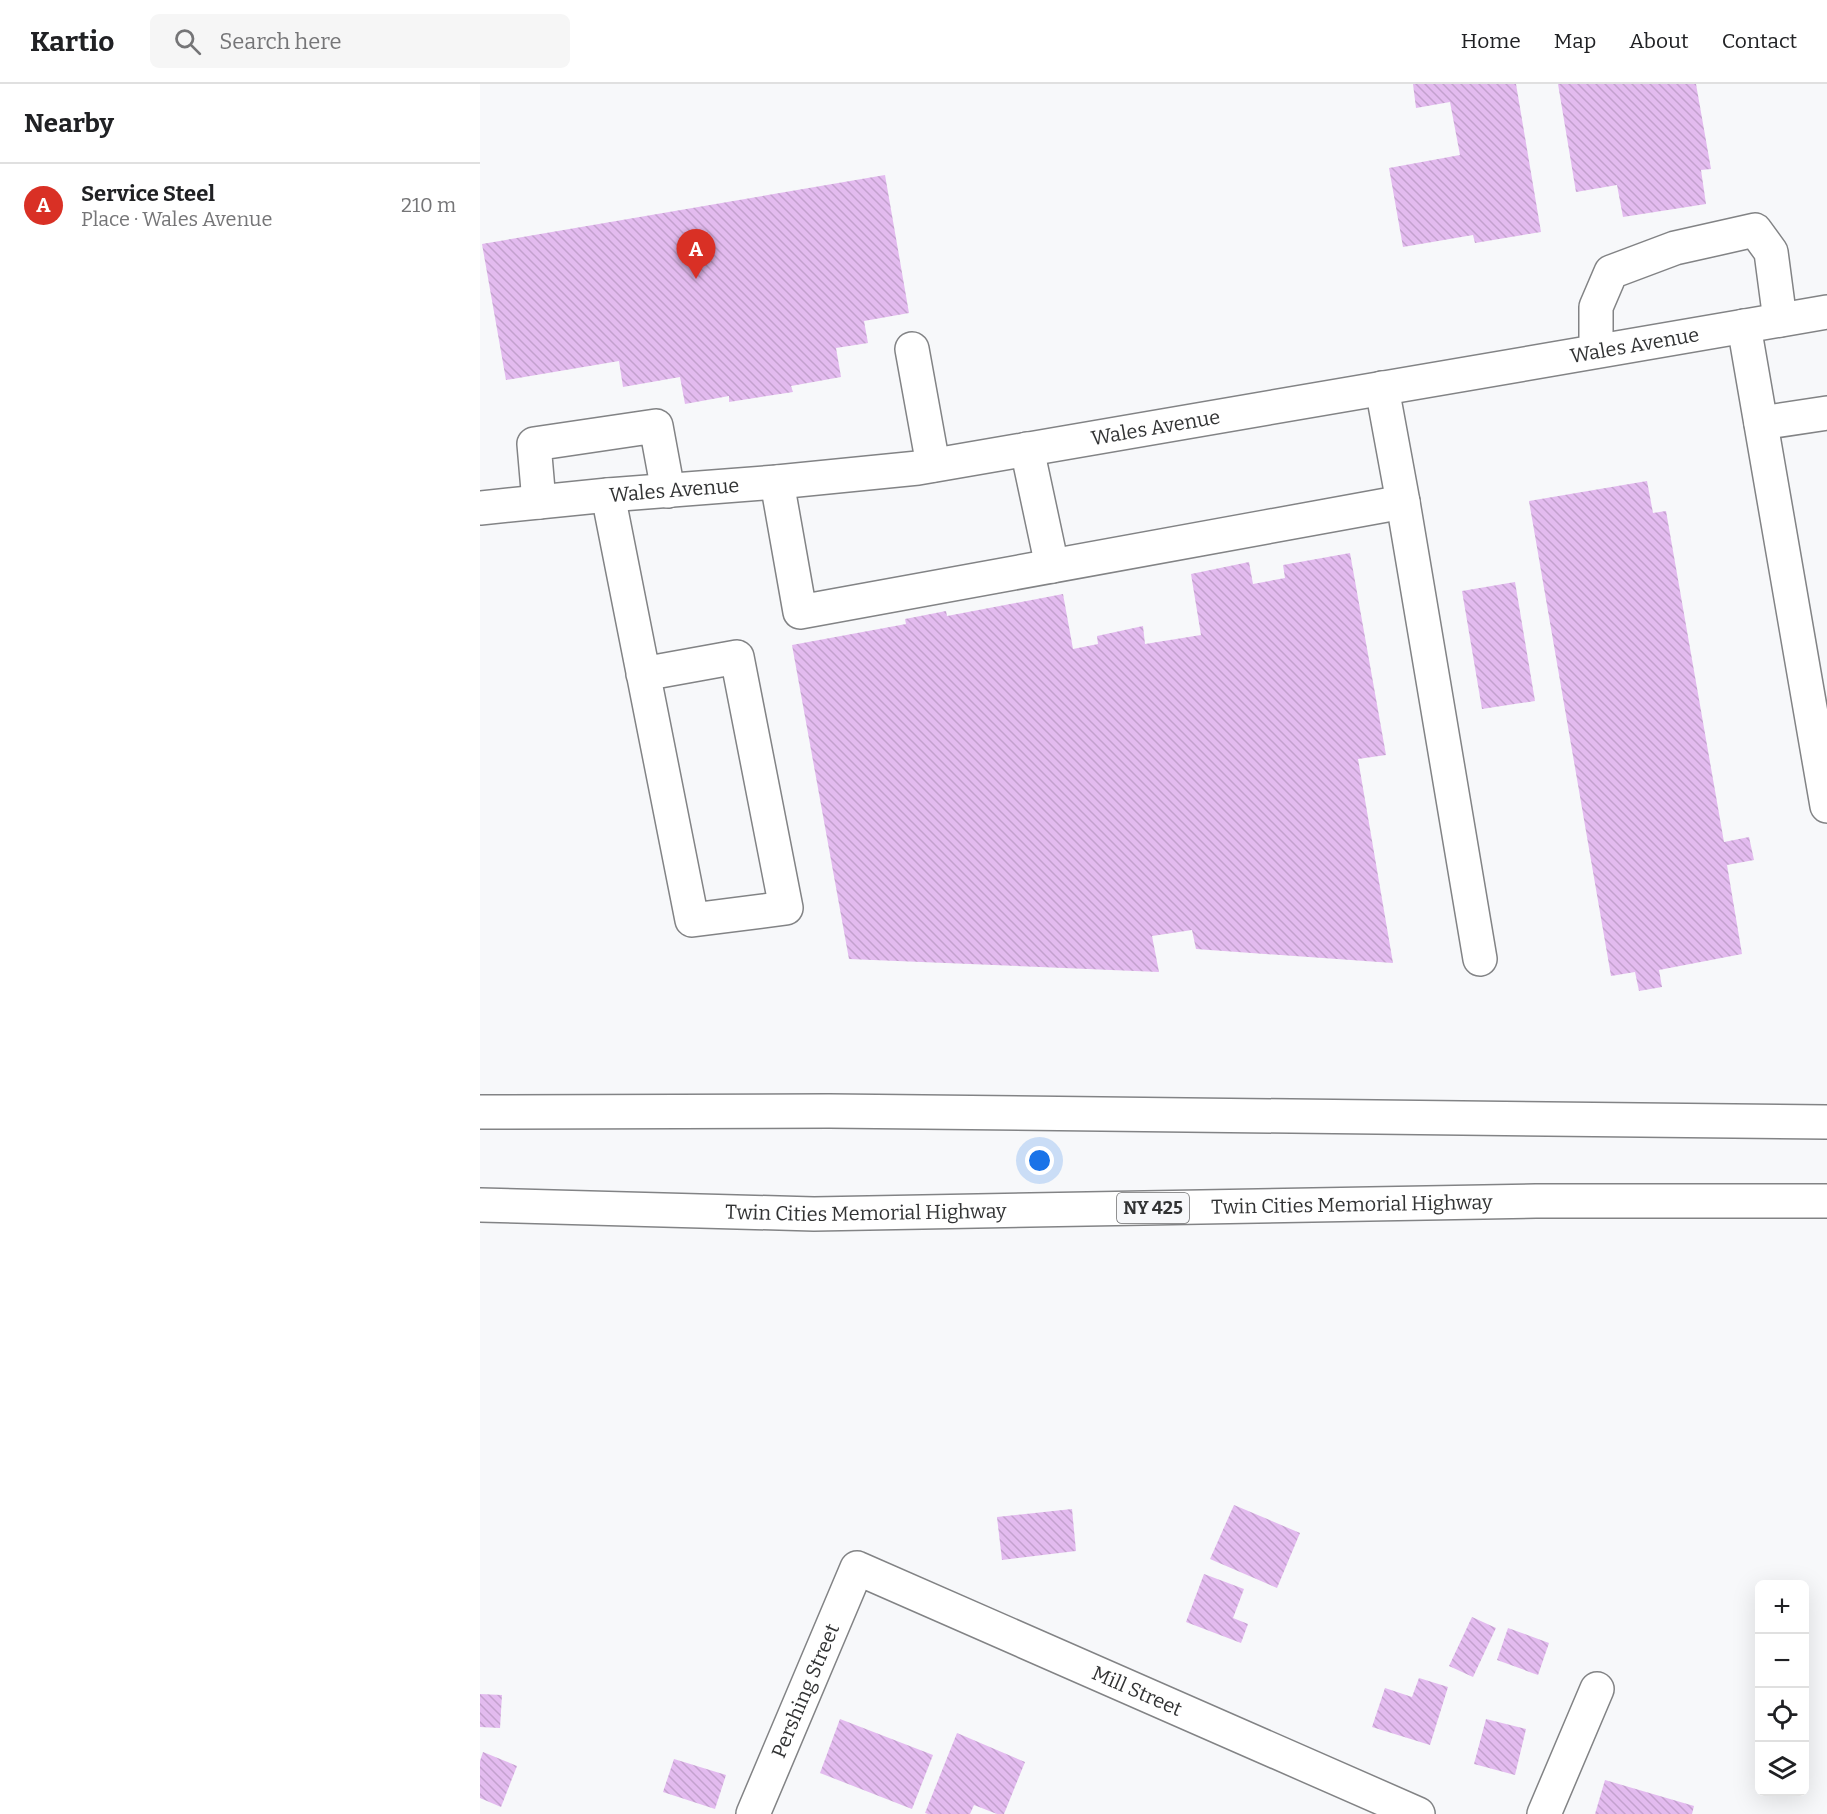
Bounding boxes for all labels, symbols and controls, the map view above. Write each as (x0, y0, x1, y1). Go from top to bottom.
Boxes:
search box (150, 14, 570, 68)
text: Kartio (30, 25, 114, 58)
icon: search (171, 25, 204, 58)
text: Search here (219, 28, 341, 55)
text: Home (1461, 28, 1521, 54)
text: Map (1554, 28, 1596, 54)
text: About (1629, 28, 1689, 54)
text: Contact (1722, 28, 1797, 54)
text: Nearby (24, 108, 114, 139)
text: Service Steel (81, 180, 215, 207)
text: A (36, 193, 51, 217)
text: 210 m (401, 193, 456, 217)
text: Place · Wales Avenue (81, 207, 272, 231)
pin: A (676, 230, 716, 279)
street label: Wales Avenue (1568, 322, 1701, 368)
street label: Wales Avenue (1089, 404, 1222, 450)
street label: Wales Avenue (608, 473, 740, 507)
your location (1025, 1146, 1054, 1175)
street label: Twin Cities Memorial Highway (1211, 1190, 1493, 1219)
road number: NY 425 (1117, 1193, 1189, 1223)
street label: Twin Cities Memorial Highway (725, 1199, 1007, 1226)
map controls (1755, 1580, 1809, 1796)
button: + (1755, 1580, 1809, 1634)
street label: Pershing Street (766, 1620, 844, 1761)
button: − (1755, 1634, 1809, 1688)
street label: Mill Street (1088, 1661, 1186, 1721)
button: locate (1755, 1688, 1809, 1742)
button: layers (1755, 1742, 1809, 1796)

